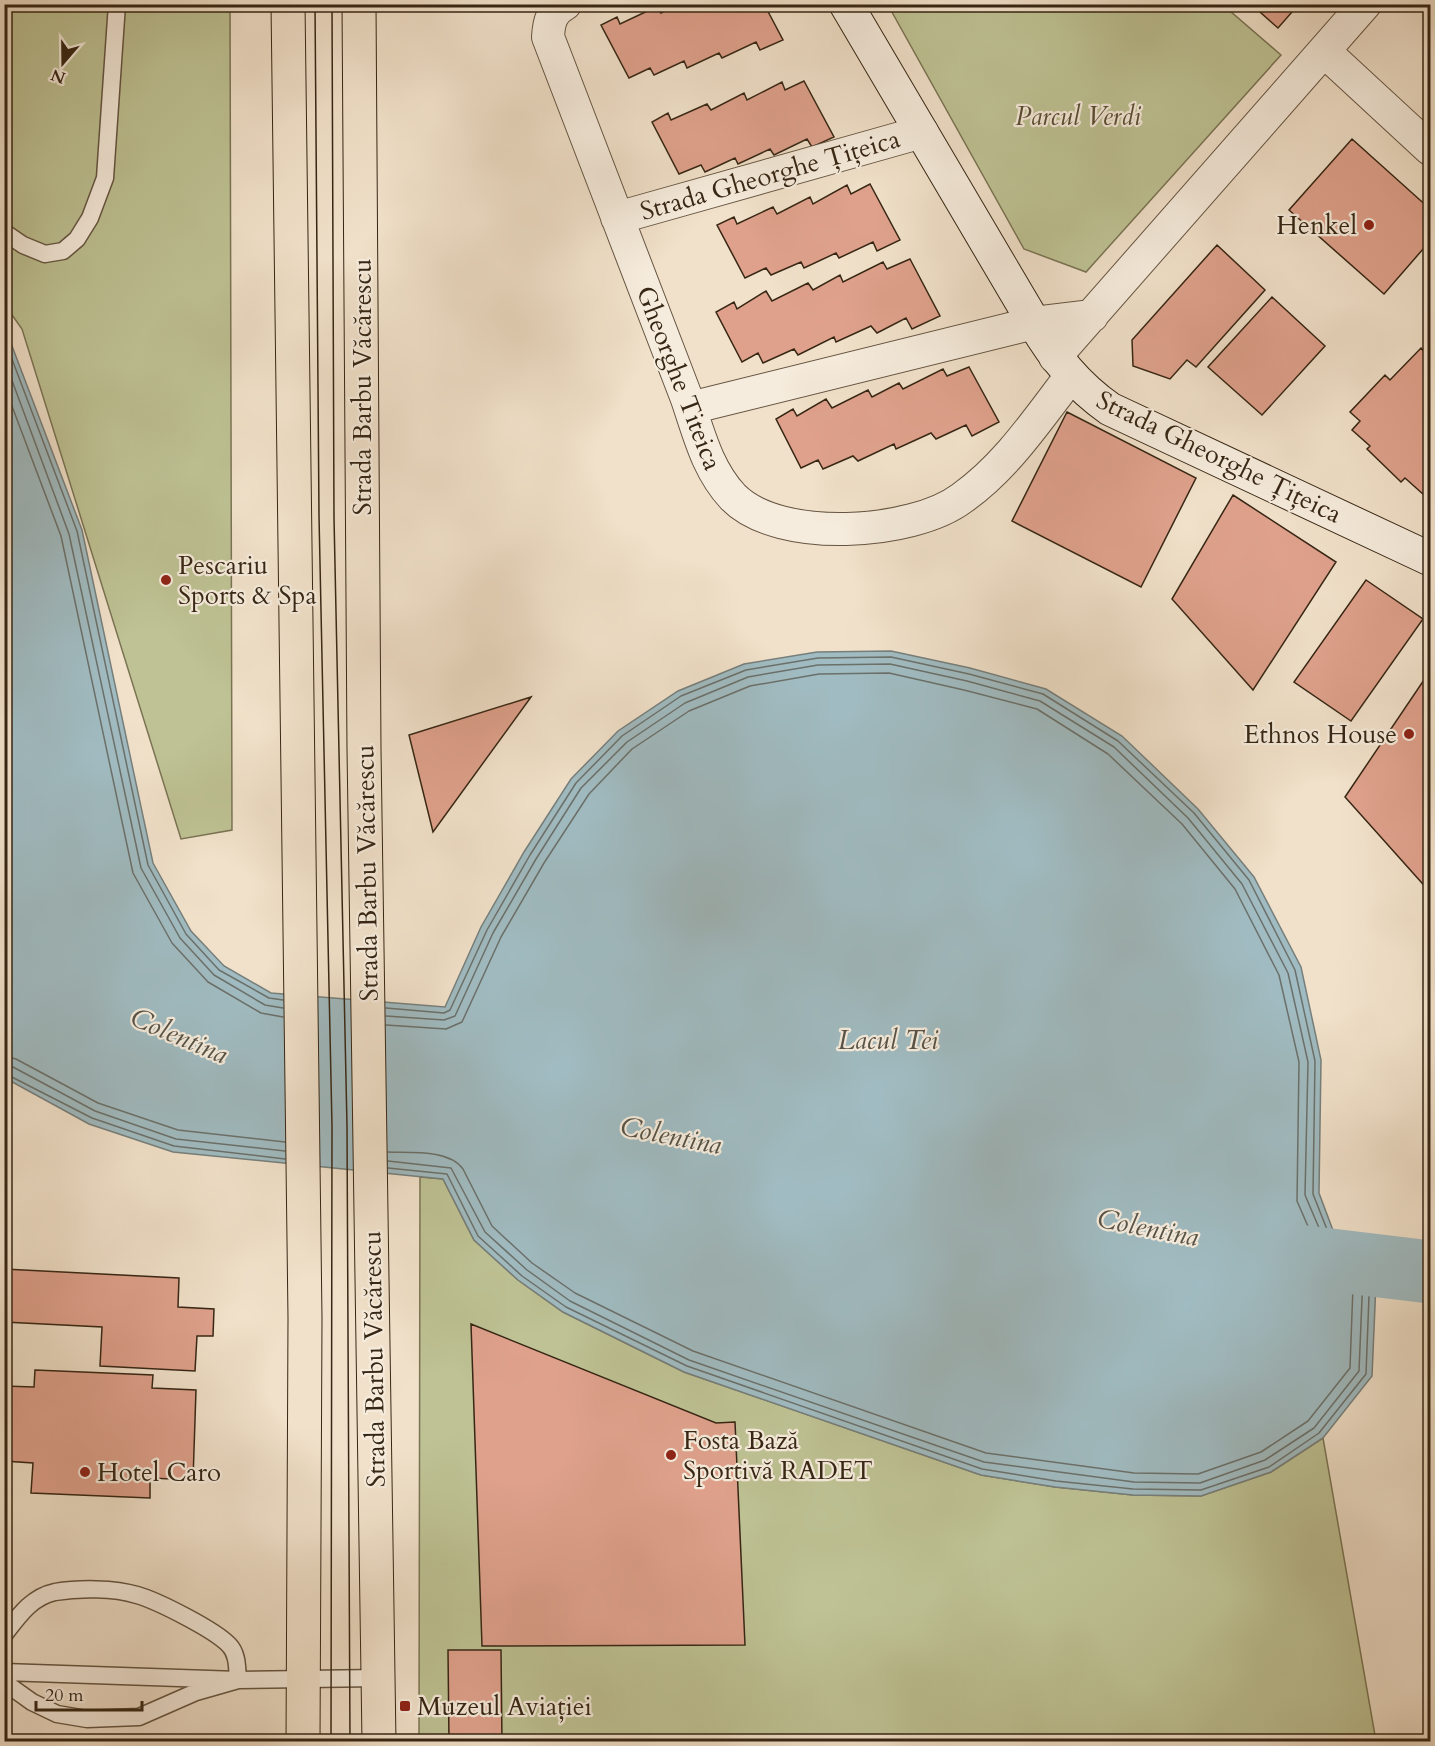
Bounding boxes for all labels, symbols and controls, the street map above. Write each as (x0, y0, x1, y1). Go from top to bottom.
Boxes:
north arrow (33, 33, 93, 93)
text: N (48, 63, 69, 89)
park label: Parcul Verdi (1015, 99, 1142, 134)
street label: Strada Gheorghe Țițeica (636, 121, 904, 229)
place label: Henkel (1276, 208, 1357, 243)
marker: Henkel (1362, 218, 1376, 232)
street label: Strada Barbu Văcărescu (345, 259, 380, 515)
street label: Gheorghe Titeica (628, 281, 730, 475)
street label: Strada Gheorghe Țițeica (1091, 382, 1347, 532)
place label: Pescariu Sports & Spa (178, 548, 317, 613)
marker: Pescariu Sports & Spa (159, 573, 173, 587)
place label: Ethnos House (1243, 717, 1397, 752)
marker: Ethnos House (1402, 727, 1416, 741)
street label: Strada Barbu Văcărescu (347, 744, 387, 1002)
water label: Colentina (125, 999, 233, 1073)
water label: Lacul Tei (838, 1022, 939, 1059)
water label: Colentina (617, 1108, 725, 1164)
water label: Colentina (1094, 1200, 1202, 1256)
street label: Strada Barbu Văcărescu (354, 1230, 394, 1488)
place label: Fosta Bază Sportivă RADET (683, 1423, 873, 1488)
marker: Fosta Bază Sportivă RADET (664, 1448, 678, 1462)
place label: Hotel Caro (97, 1455, 221, 1490)
marker: Hotel Caro (78, 1465, 92, 1479)
scale bar (36, 1674, 142, 1712)
text: 20 m (45, 1683, 84, 1708)
place label: Muzeul Aviației (417, 1689, 592, 1724)
marker: Muzeul Aviației (398, 1699, 412, 1713)

